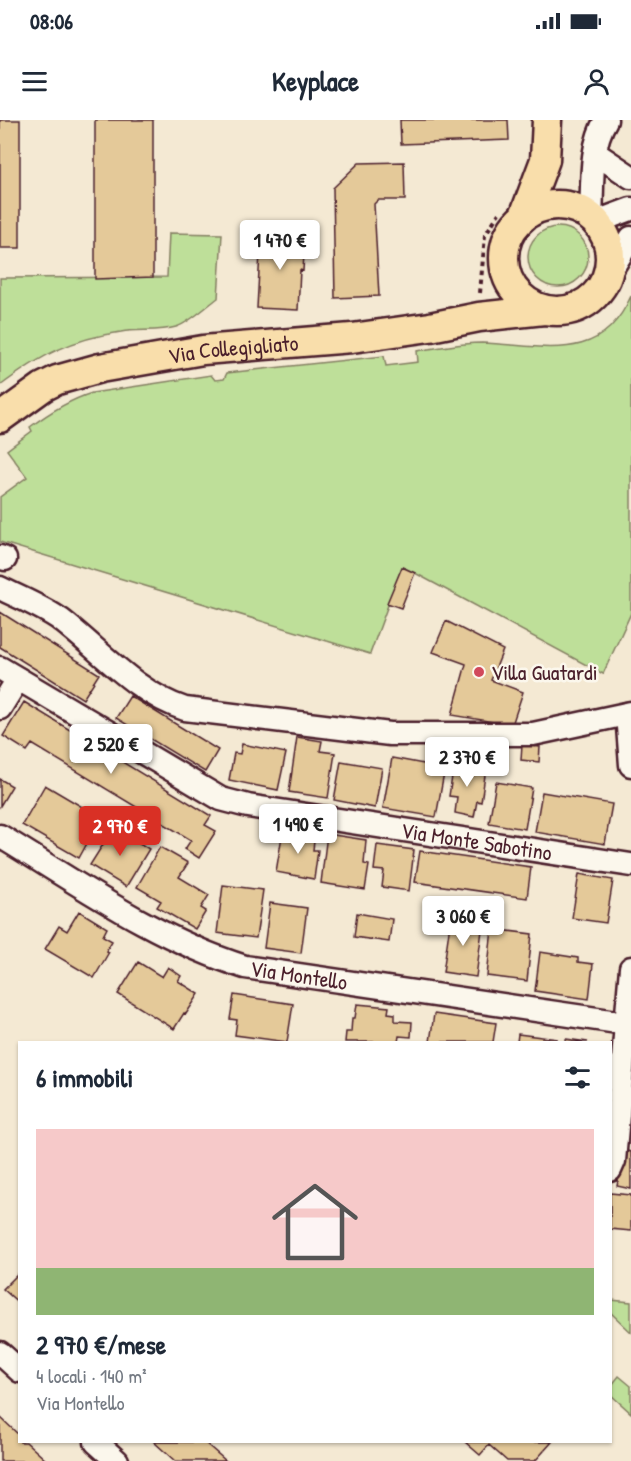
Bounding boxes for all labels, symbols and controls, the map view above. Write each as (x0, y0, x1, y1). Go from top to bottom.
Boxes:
text: 08:06 (30, 6, 73, 36)
text: Keyplace (272, 63, 359, 99)
icon: menu (18, 65, 51, 98)
icon: person (580, 65, 613, 98)
pin: 1 470 € (225, 220, 335, 271)
text: 1 470 € (254, 226, 306, 253)
street label: Via Collegigliato (166, 327, 299, 371)
place label: Villa Guatardi (491, 657, 598, 687)
marker: Villa Guatardi (472, 665, 486, 679)
pin: 2 520 € (56, 724, 166, 775)
text: 2 520 € (84, 730, 138, 757)
pin: 2 370 € (412, 737, 522, 788)
text: 2 370 € (439, 743, 495, 770)
pin: 1 490 € (243, 804, 353, 855)
pin: 2 970 € (65, 806, 175, 857)
text: 1 490 € (273, 810, 323, 837)
text: 2 970 € (93, 812, 147, 839)
street label: Via Monte Sabotino (399, 815, 554, 868)
pin: 3 060 € (408, 896, 518, 947)
text: 3 060 € (436, 902, 490, 929)
street label: Via Montello (248, 953, 349, 997)
text: 6 immobili (36, 1060, 133, 1095)
icon: filters (561, 1061, 594, 1094)
icon: home (261, 1168, 369, 1276)
text: 2 970 €/mese (36, 1327, 166, 1362)
text: 4 locali · 140 m² (36, 1362, 147, 1389)
text: Via Montello (36, 1389, 125, 1416)

